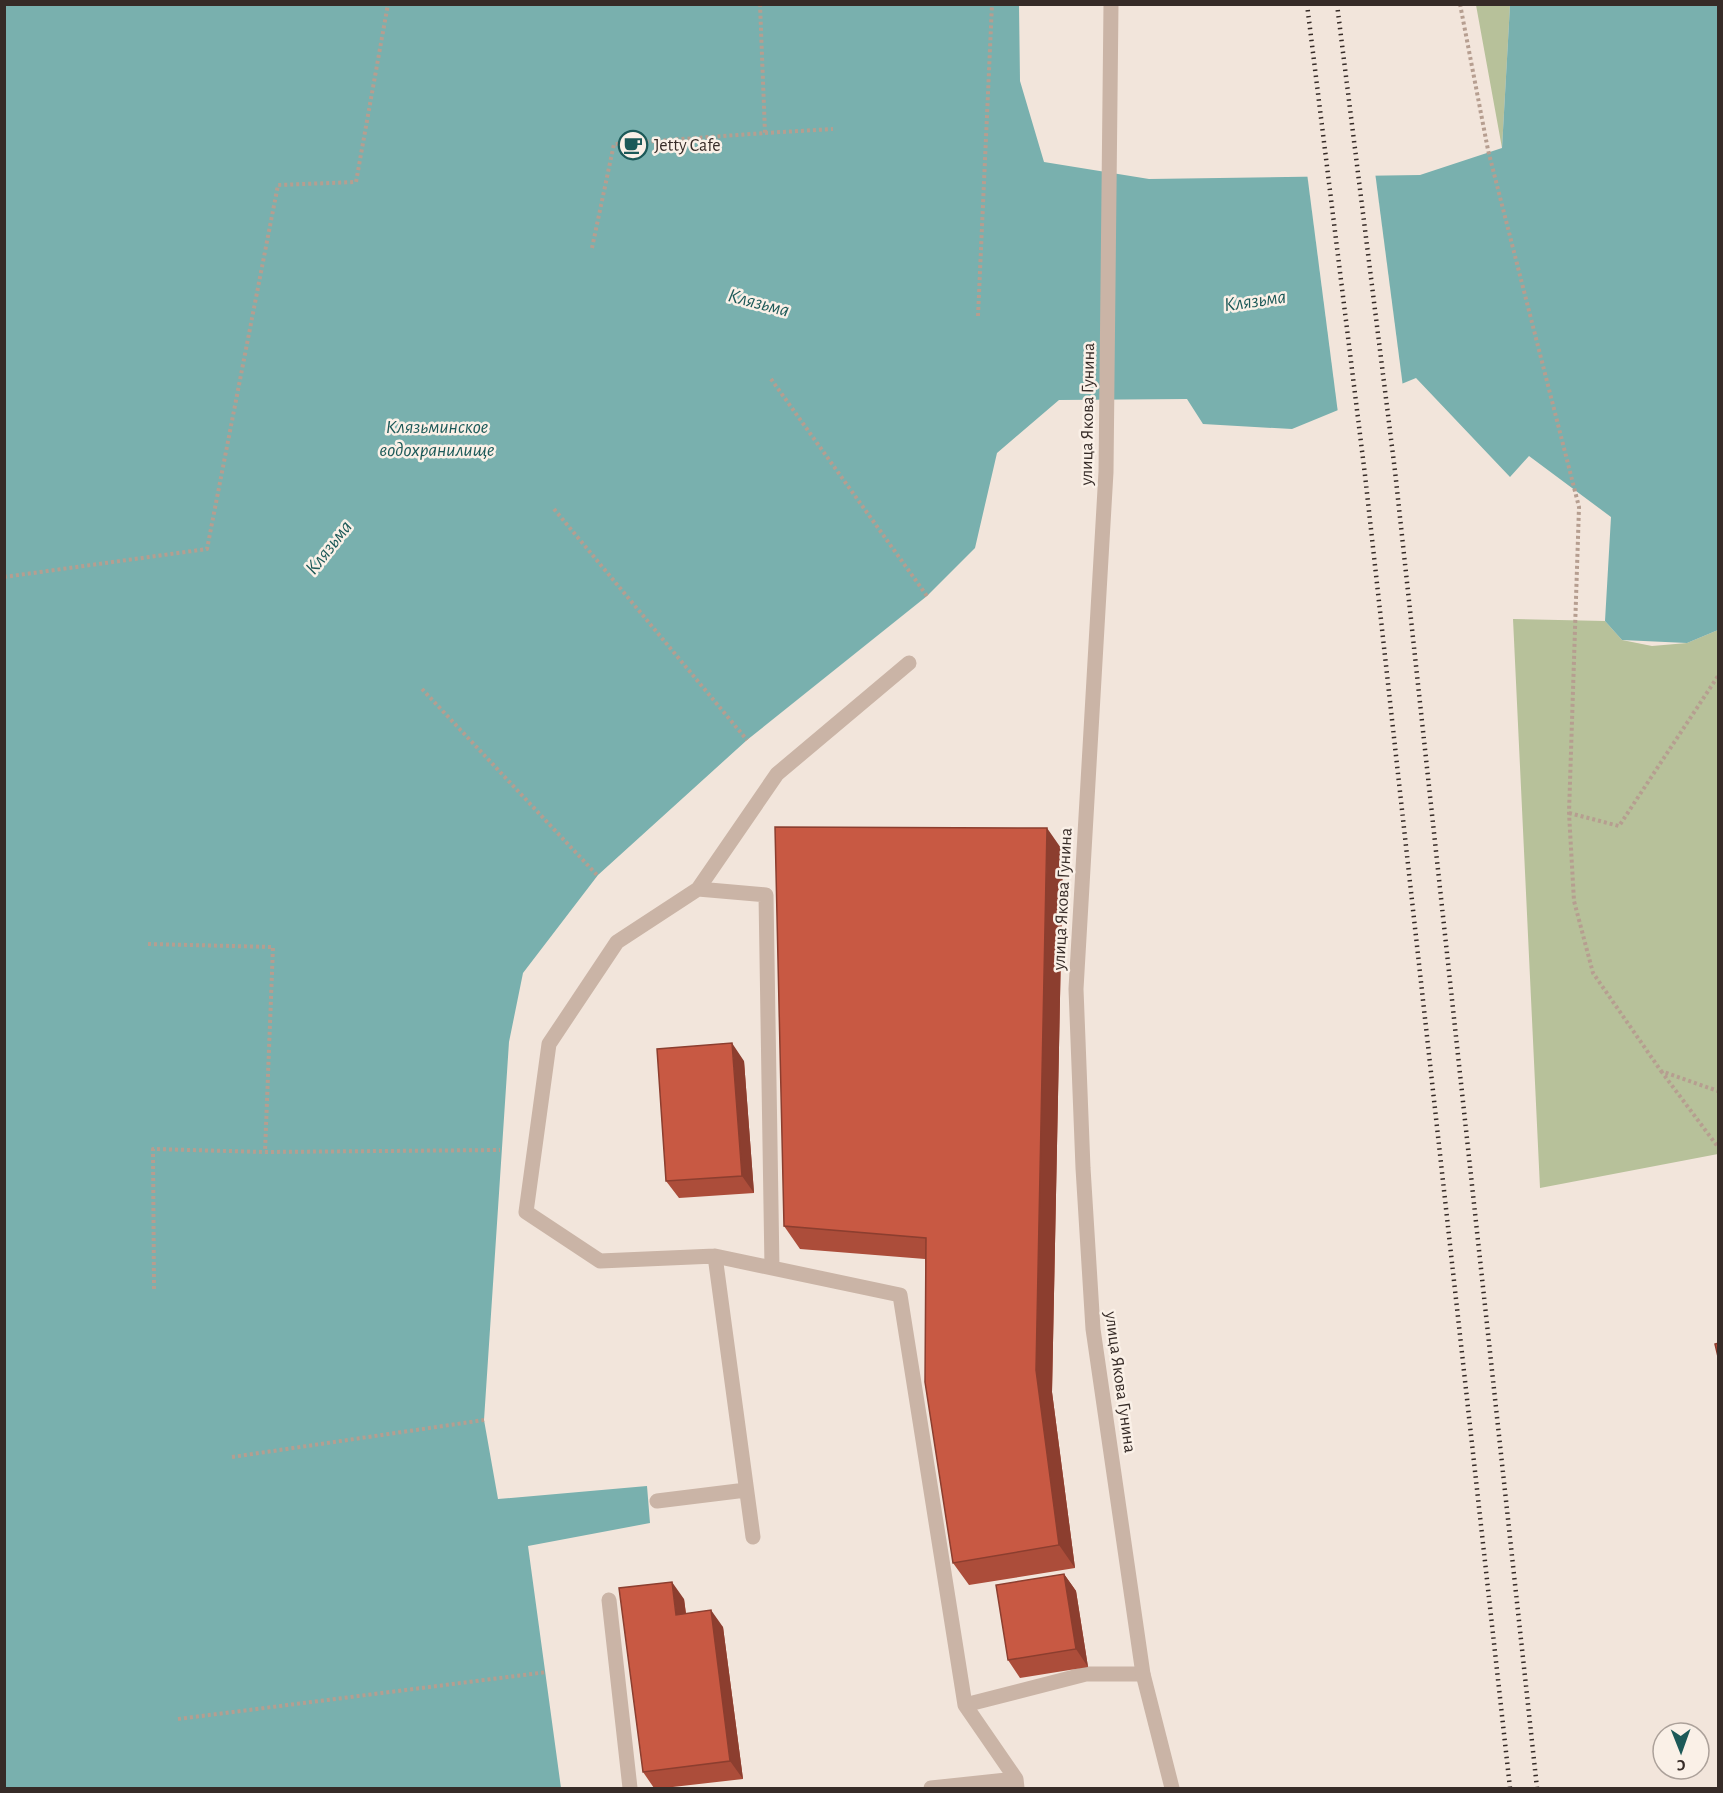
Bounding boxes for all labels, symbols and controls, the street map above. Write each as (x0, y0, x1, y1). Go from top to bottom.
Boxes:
cafe icon: Jetty Cafe (617, 129, 649, 161)
place label: Jetty Cafe (654, 137, 721, 155)
water label: Клязьма (726, 285, 791, 321)
water label: Клязьма (1223, 287, 1287, 315)
street label: улица Якова Гунина (1078, 343, 1098, 487)
water label: Клязьминское водохранилище (380, 417, 494, 460)
water label: Клязьма (302, 517, 356, 578)
street label: улица Якова Гунина (1050, 827, 1076, 972)
street label: улица Якова Гунина (1101, 1309, 1139, 1454)
north arrow (1651, 1721, 1711, 1781)
text: С (1677, 1757, 1686, 1773)

